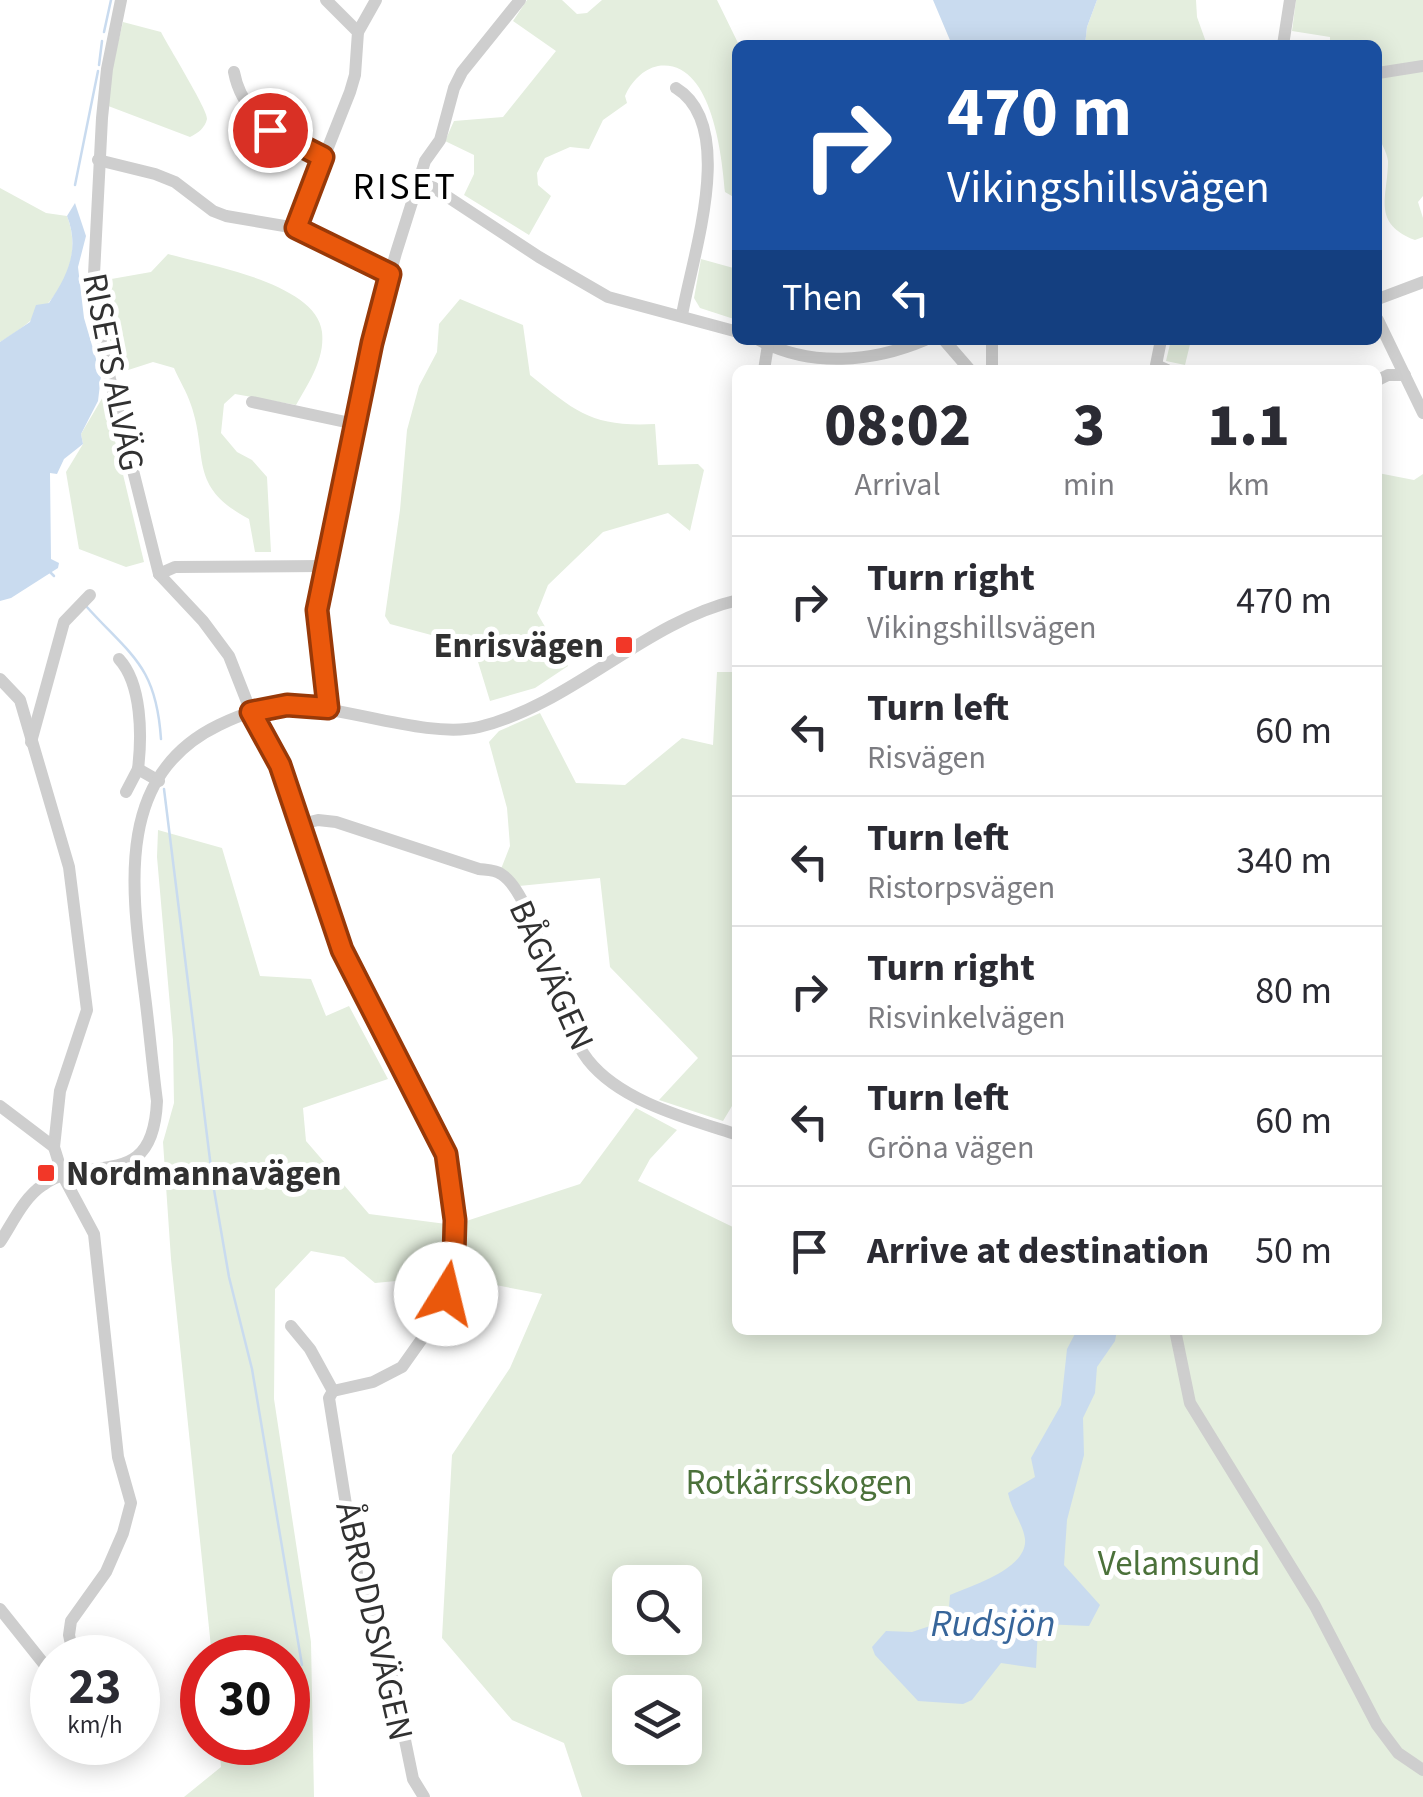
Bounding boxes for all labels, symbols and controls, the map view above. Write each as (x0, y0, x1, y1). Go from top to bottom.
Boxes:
text: 470 m (947, 63, 1132, 163)
icon: right (782, 80, 912, 210)
pin (228, 88, 313, 173)
icon: arrive (243, 103, 298, 158)
text: Vikingshillsvägen (947, 156, 1270, 220)
district label: RISET (353, 160, 457, 214)
street label: RISETS ALVÄG (69, 269, 157, 475)
icon: left (883, 270, 938, 325)
text: Then (782, 271, 863, 325)
text: 08:02 (824, 384, 971, 469)
text: 3 (1073, 384, 1105, 469)
text: 1.1 (1207, 384, 1290, 469)
text: Arrival (855, 462, 941, 508)
text: min (1063, 462, 1115, 508)
text: km (1227, 462, 1270, 508)
text: Turn right (867, 551, 1035, 605)
icon: right (782, 574, 837, 629)
text: 470 m (1236, 574, 1332, 628)
text: Vikingshillsvägen (867, 605, 1097, 651)
place label: Enrisvägen (433, 621, 604, 671)
marker: Enrisvägen (613, 634, 635, 656)
text: Turn left (867, 681, 1009, 735)
icon: left (782, 704, 837, 759)
text: 60 m (1255, 704, 1332, 758)
text: Risvägen (867, 735, 986, 781)
text: Turn left (867, 811, 1009, 865)
icon: left (782, 834, 837, 889)
text: 340 m (1236, 834, 1332, 888)
text: Ristorpsvägen (867, 865, 1055, 911)
street label: BÅGVÄGEN (496, 892, 606, 1058)
text: Turn right (867, 941, 1035, 995)
icon: right (782, 964, 837, 1019)
text: 80 m (1255, 964, 1332, 1018)
text: Risvinkelvägen (867, 995, 1066, 1041)
text: Turn left (867, 1071, 1009, 1125)
icon: left (782, 1094, 837, 1149)
text: 60 m (1255, 1094, 1332, 1148)
text: Gröna vägen (867, 1125, 1034, 1171)
place label: Nordmannavägen (66, 1149, 342, 1199)
marker: Nordmannavägen (35, 1162, 57, 1184)
icon: arrive (782, 1224, 837, 1279)
text: Arrive at destination (867, 1224, 1209, 1278)
text: 50 m (1255, 1224, 1332, 1278)
position arrow (394, 1242, 498, 1346)
park label: Rotkärrsskogen (685, 1458, 913, 1508)
street label: ÅBRODDSVÄGEN (322, 1497, 426, 1745)
park label: Velamsund (1098, 1539, 1260, 1589)
map controls (612, 1565, 702, 1765)
button: search (612, 1565, 702, 1655)
water label: Rudsjön (930, 1597, 1056, 1651)
speed limit sign: 30 (180, 1635, 310, 1765)
text: 23 (69, 1652, 121, 1723)
button: layers (612, 1675, 702, 1765)
text: km/h (67, 1707, 123, 1743)

